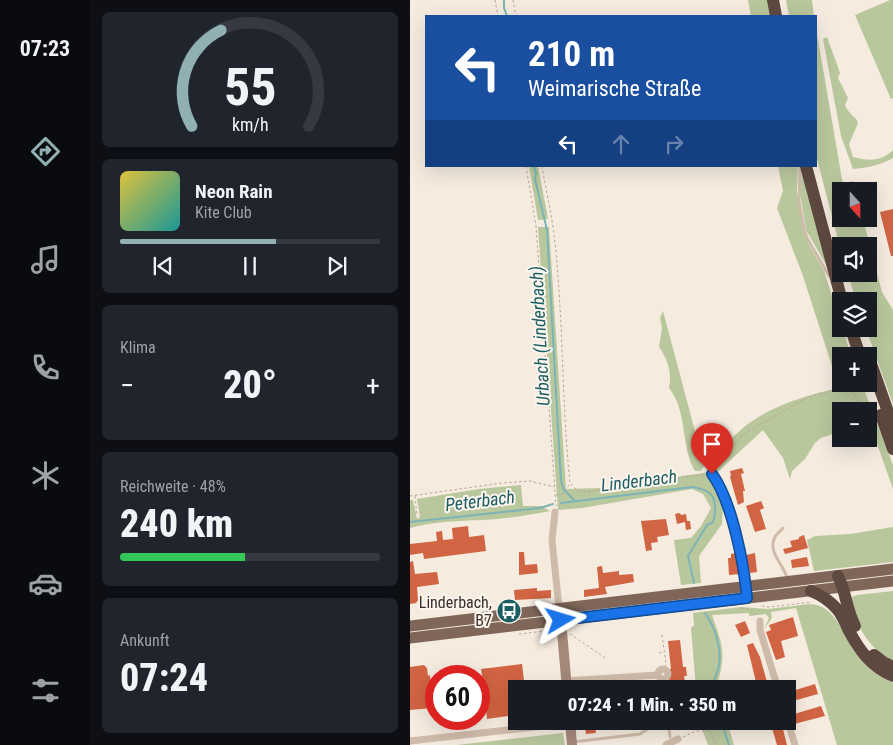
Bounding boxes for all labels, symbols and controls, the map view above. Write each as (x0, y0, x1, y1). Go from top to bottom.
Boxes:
text: 210 m (528, 34, 615, 75)
icon: left (445, 35, 510, 100)
text: 07:23 (20, 36, 70, 61)
text: 55 (224, 57, 276, 118)
text: Weimarische Straße (528, 76, 701, 101)
text: km/h (232, 114, 268, 135)
icon: left (554, 130, 582, 158)
icon: ahead (607, 130, 635, 158)
icon: right (660, 130, 688, 158)
icon: directions (28, 134, 63, 169)
text: Neon Rain (195, 180, 273, 203)
north arrow (832, 182, 878, 228)
map controls (832, 182, 877, 447)
text: Kite Club (195, 203, 252, 222)
button: sound (832, 237, 877, 282)
icon: music (28, 242, 63, 277)
icon: previous (149, 252, 177, 280)
icon: pause (236, 252, 264, 280)
icon: next (323, 252, 351, 280)
water label: Urbach (Linderbach) (525, 265, 555, 407)
button: layers (832, 292, 877, 337)
text: Klima (120, 338, 156, 357)
button: + (832, 347, 877, 392)
icon: phone (28, 350, 63, 385)
text: 20° (223, 363, 277, 407)
text: − (120, 369, 134, 402)
text: + (366, 369, 380, 402)
button: − (832, 402, 877, 447)
pin (691, 423, 733, 474)
icon: arrive (698, 430, 726, 458)
icon: climate (28, 458, 63, 493)
water label: Linderbach (600, 465, 678, 496)
text: Reichweite · 48% (120, 477, 226, 496)
water label: Peterbach (444, 486, 516, 515)
text: 240 km (120, 502, 233, 546)
icon: car (28, 566, 63, 601)
place label: Linderbach, B7 (419, 593, 492, 630)
position arrow (534, 593, 586, 645)
bus stop icon: Linderbach, B7 (496, 598, 522, 624)
text: Ankunft (120, 631, 169, 650)
text: 07:24 (120, 656, 208, 700)
speed limit sign: 60 (425, 665, 490, 730)
icon: filters (28, 673, 63, 708)
text: 07:24 · 1 Min. · 350 m (568, 693, 736, 716)

